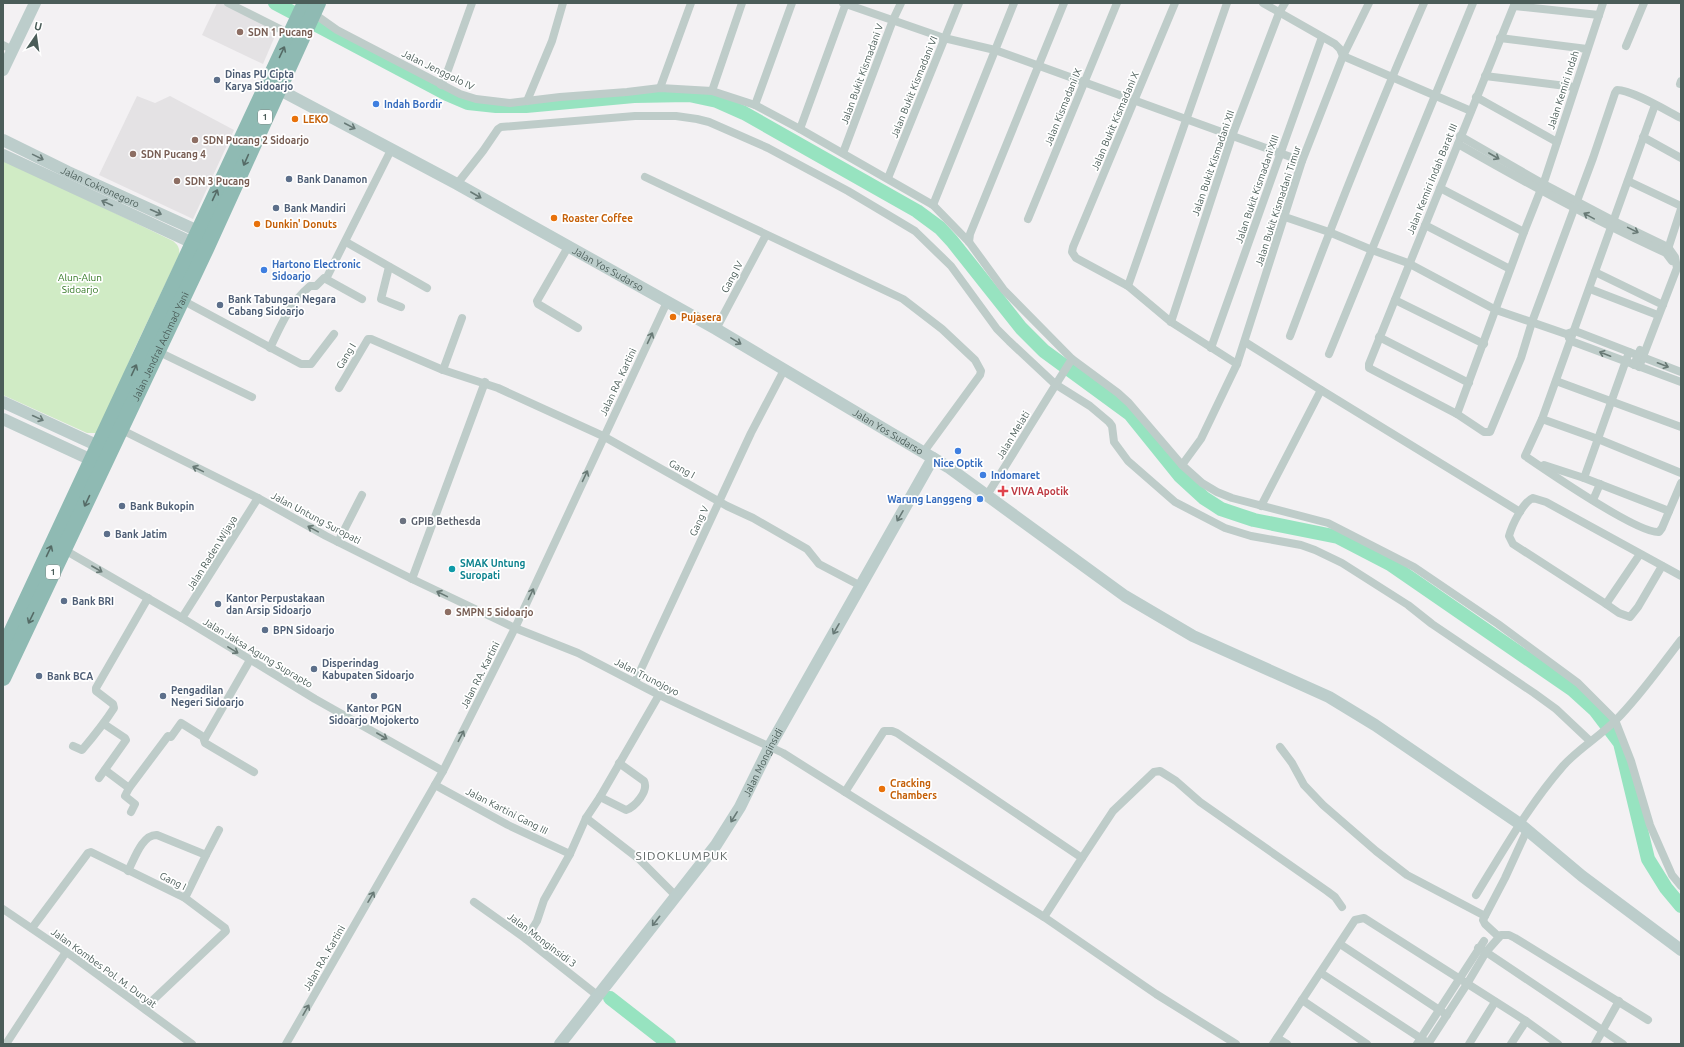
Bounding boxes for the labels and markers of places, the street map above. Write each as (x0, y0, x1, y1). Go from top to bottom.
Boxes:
marker: SDN 1 Pucang (235, 27, 245, 37)
place label: SDN 1 Pucang (248, 27, 313, 38)
place label: Dinas PU Cipta Karya Sidoarjo (225, 69, 294, 92)
marker: Dinas PU Cipta Karya Sidoarjo (212, 75, 222, 85)
marker: Indah Bordir (371, 99, 381, 109)
place label: Indah Bordir (384, 99, 443, 110)
marker: LEKO (290, 114, 300, 124)
place label: LEKO (303, 114, 329, 125)
marker: SDN Pucang 2 Sidoarjo (190, 135, 200, 145)
place label: SDN Pucang 2 Sidoarjo (203, 135, 309, 146)
marker: SDN Pucang 4 (128, 149, 138, 159)
place label: SDN Pucang 4 (141, 149, 206, 160)
marker: Bank Danamon (284, 174, 294, 184)
place label: Bank Danamon (297, 174, 368, 185)
marker: SDN 3 Pucang (172, 176, 182, 186)
place label: SDN 3 Pucang (185, 176, 250, 187)
marker: Bank Mandiri (271, 203, 281, 213)
place label: Bank Mandiri (284, 203, 346, 214)
place label: Roaster Coffee (562, 212, 633, 224)
marker: Roaster Coffee (549, 213, 559, 223)
marker: Dunkin' Donuts (252, 219, 262, 229)
place label: Dunkin' Donuts (265, 219, 337, 230)
place label: Hartono Electronic Sidoarjo (272, 259, 361, 282)
marker: Hartono Electronic Sidoarjo (259, 265, 269, 275)
place label: Bank Tabungan Negara Cabang Sidoarjo (228, 294, 336, 317)
marker: Bank Tabungan Negara Cabang Sidoarjo (215, 300, 225, 310)
marker: Pujasera (668, 312, 678, 322)
place label: Pujasera (681, 312, 722, 323)
marker: Nice Optik (953, 446, 963, 456)
place label: Nice Optik (933, 458, 983, 469)
marker: Indomaret (978, 470, 988, 480)
place label: Indomaret (991, 470, 1041, 481)
marker: VIVA Apotik (998, 486, 1008, 496)
place label: VIVA Apotik (1011, 486, 1069, 497)
place label: Warung Langgeng (887, 494, 972, 505)
marker: Warung Langgeng (975, 494, 985, 504)
marker: Bank Bukopin (117, 501, 127, 511)
place label: Bank Bukopin (130, 501, 194, 512)
marker: GPIB Bethesda (398, 516, 408, 526)
place label: GPIB Bethesda (411, 516, 481, 527)
marker: Bank Jatim (102, 529, 112, 539)
place label: Bank Jatim (115, 529, 167, 540)
place label: SMAK Untung Suropati (460, 558, 525, 581)
marker: SMAK Untung Suropati (447, 564, 457, 574)
place label: Kantor Perpustakaan dan Arsip Sidoarjo (226, 593, 325, 616)
marker: Bank BRI (59, 596, 69, 606)
place label: Bank BRI (72, 596, 114, 607)
marker: Kantor Perpustakaan dan Arsip Sidoarjo (213, 599, 223, 609)
marker: SMPN 5 Sidoarjo (443, 607, 453, 617)
place label: SMPN 5 Sidoarjo (456, 607, 534, 618)
marker: BPN Sidoarjo (260, 625, 270, 635)
place label: BPN Sidoarjo (273, 625, 335, 636)
place label: Disperindag Kabupaten Sidoarjo (322, 658, 414, 681)
marker: Disperindag Kabupaten Sidoarjo (309, 664, 319, 674)
marker: Bank BCA (34, 671, 44, 681)
place label: Bank BCA (47, 671, 93, 682)
place label: Pengadilan Negeri Sidoarjo (171, 685, 244, 708)
marker: Pengadilan Negeri Sidoarjo (158, 691, 168, 701)
marker: Kantor PGN Sidoarjo Mojokerto (369, 691, 379, 701)
place label: Kantor PGN Sidoarjo Mojokerto (329, 703, 419, 726)
place label: Cracking Chambers (890, 778, 937, 801)
marker: Cracking Chambers (877, 784, 887, 794)

